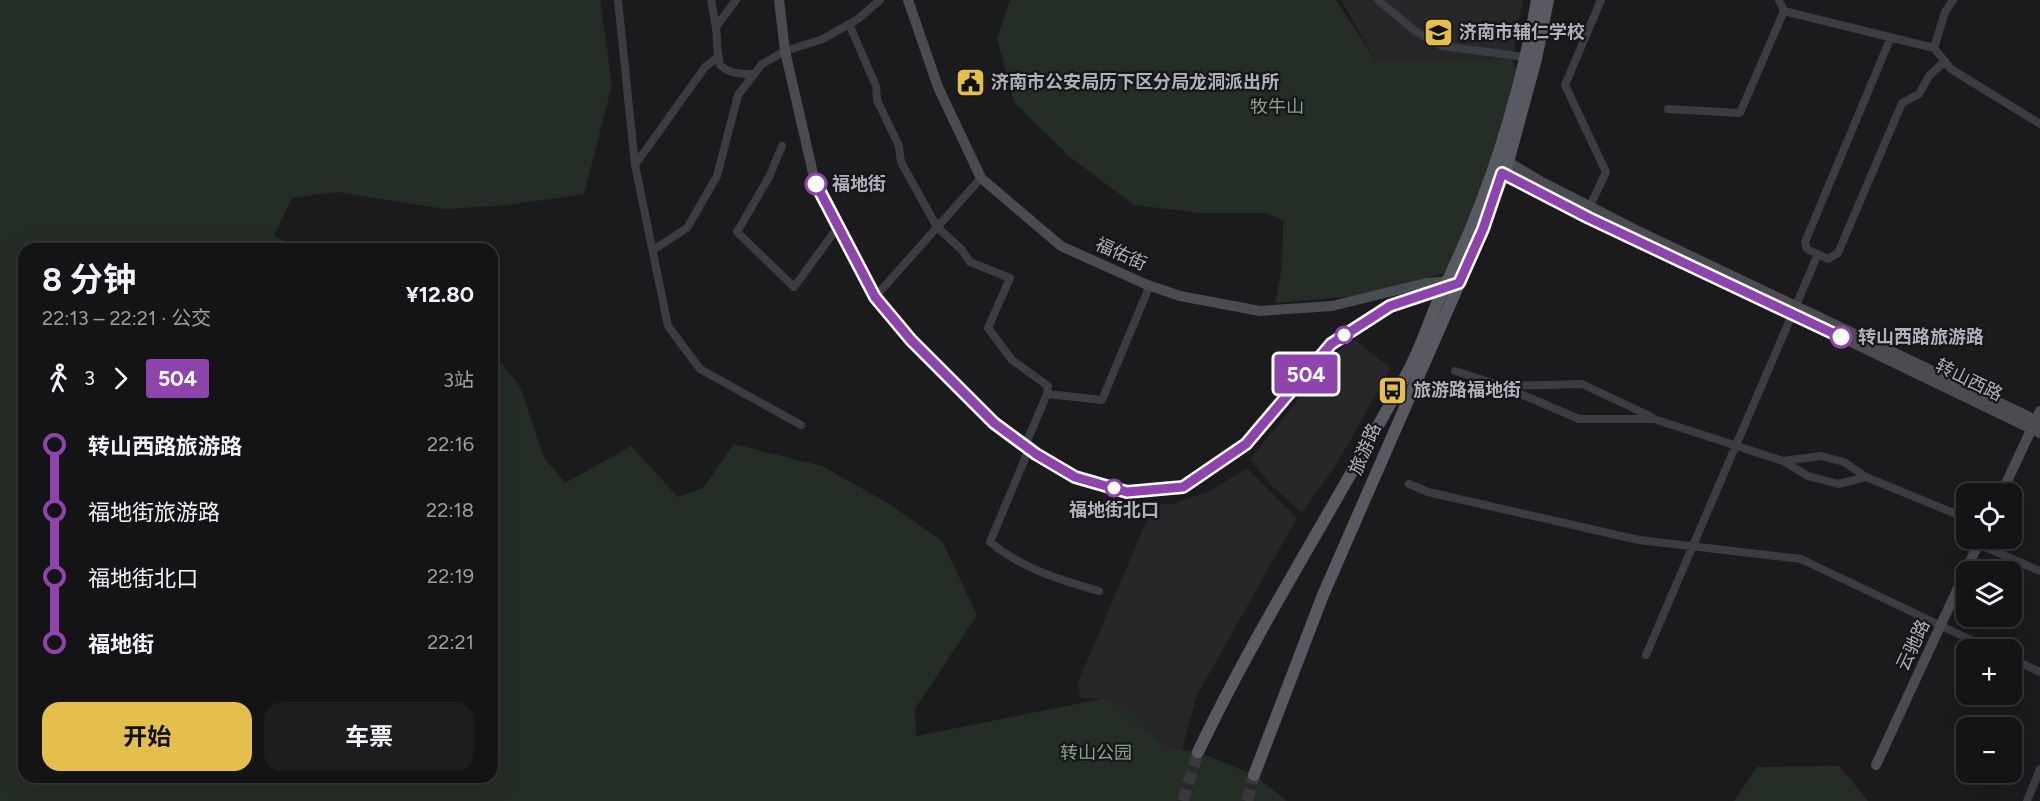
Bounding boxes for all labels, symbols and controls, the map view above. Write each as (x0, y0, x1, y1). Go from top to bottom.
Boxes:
school or university icon: 济南市辅仁学校 (1422, 16, 1454, 48)
place label: 济南市辅仁学校 (1459, 21, 1585, 43)
public building icon: 济南市公安局历下区分局龙洞派出所 (954, 66, 986, 98)
place label: 济南市公安局历下区分局龙洞派出所 (991, 71, 1279, 93)
park label: 牧牛山 (1250, 96, 1304, 118)
marker: 福地街 (805, 173, 827, 195)
place label: 福地街 (832, 173, 886, 195)
street label: 福佑街 (1092, 233, 1150, 275)
text: 8 分钟 (42, 260, 136, 299)
text: ¥12.80 (406, 281, 474, 308)
text: 22:13 – 22:21 · 公交 (42, 306, 211, 330)
unlabelled marker (1335, 326, 1353, 344)
marker: 转山西路旅游路 (1830, 326, 1852, 348)
place label: 转山西路旅游路 (1858, 326, 1984, 348)
line badge: 504 (1272, 354, 1340, 394)
street label: 转山西路 (1932, 354, 2006, 406)
icon: walk (42, 362, 75, 395)
icon: forward (104, 362, 137, 395)
text: 504 (1286, 362, 1326, 387)
text: 3 (84, 366, 95, 390)
text: 504 (158, 366, 197, 391)
text: 3站 (443, 368, 474, 392)
bus stop icon: 旅游路福地街 (1376, 374, 1408, 406)
place label: 旅游路福地街 (1413, 379, 1521, 401)
street label: 旅游路 (1344, 420, 1386, 478)
text: 22:16 (427, 432, 474, 456)
text: 转山西路旅游路 (88, 433, 242, 460)
marker: 福地街北口 (1105, 479, 1123, 497)
map controls (1956, 483, 2022, 783)
button: locate (1956, 483, 2022, 549)
text: 22:18 (426, 498, 474, 522)
text: 福地街旅游路 (88, 499, 220, 526)
place label: 福地街北口 (1069, 499, 1159, 521)
button: layers (1956, 561, 2022, 627)
text: 22:19 (427, 564, 474, 588)
text: 福地街北口 (88, 565, 198, 592)
street label: 云驰路 (1892, 616, 1934, 674)
text: 22:21 (427, 630, 474, 654)
text: 福地街 (88, 631, 154, 658)
button: + (1956, 639, 2022, 705)
button: 开始 (42, 702, 252, 771)
button: 车票 (264, 702, 474, 771)
button: − (1956, 717, 2022, 783)
park label: 转山公园 (1060, 742, 1132, 764)

